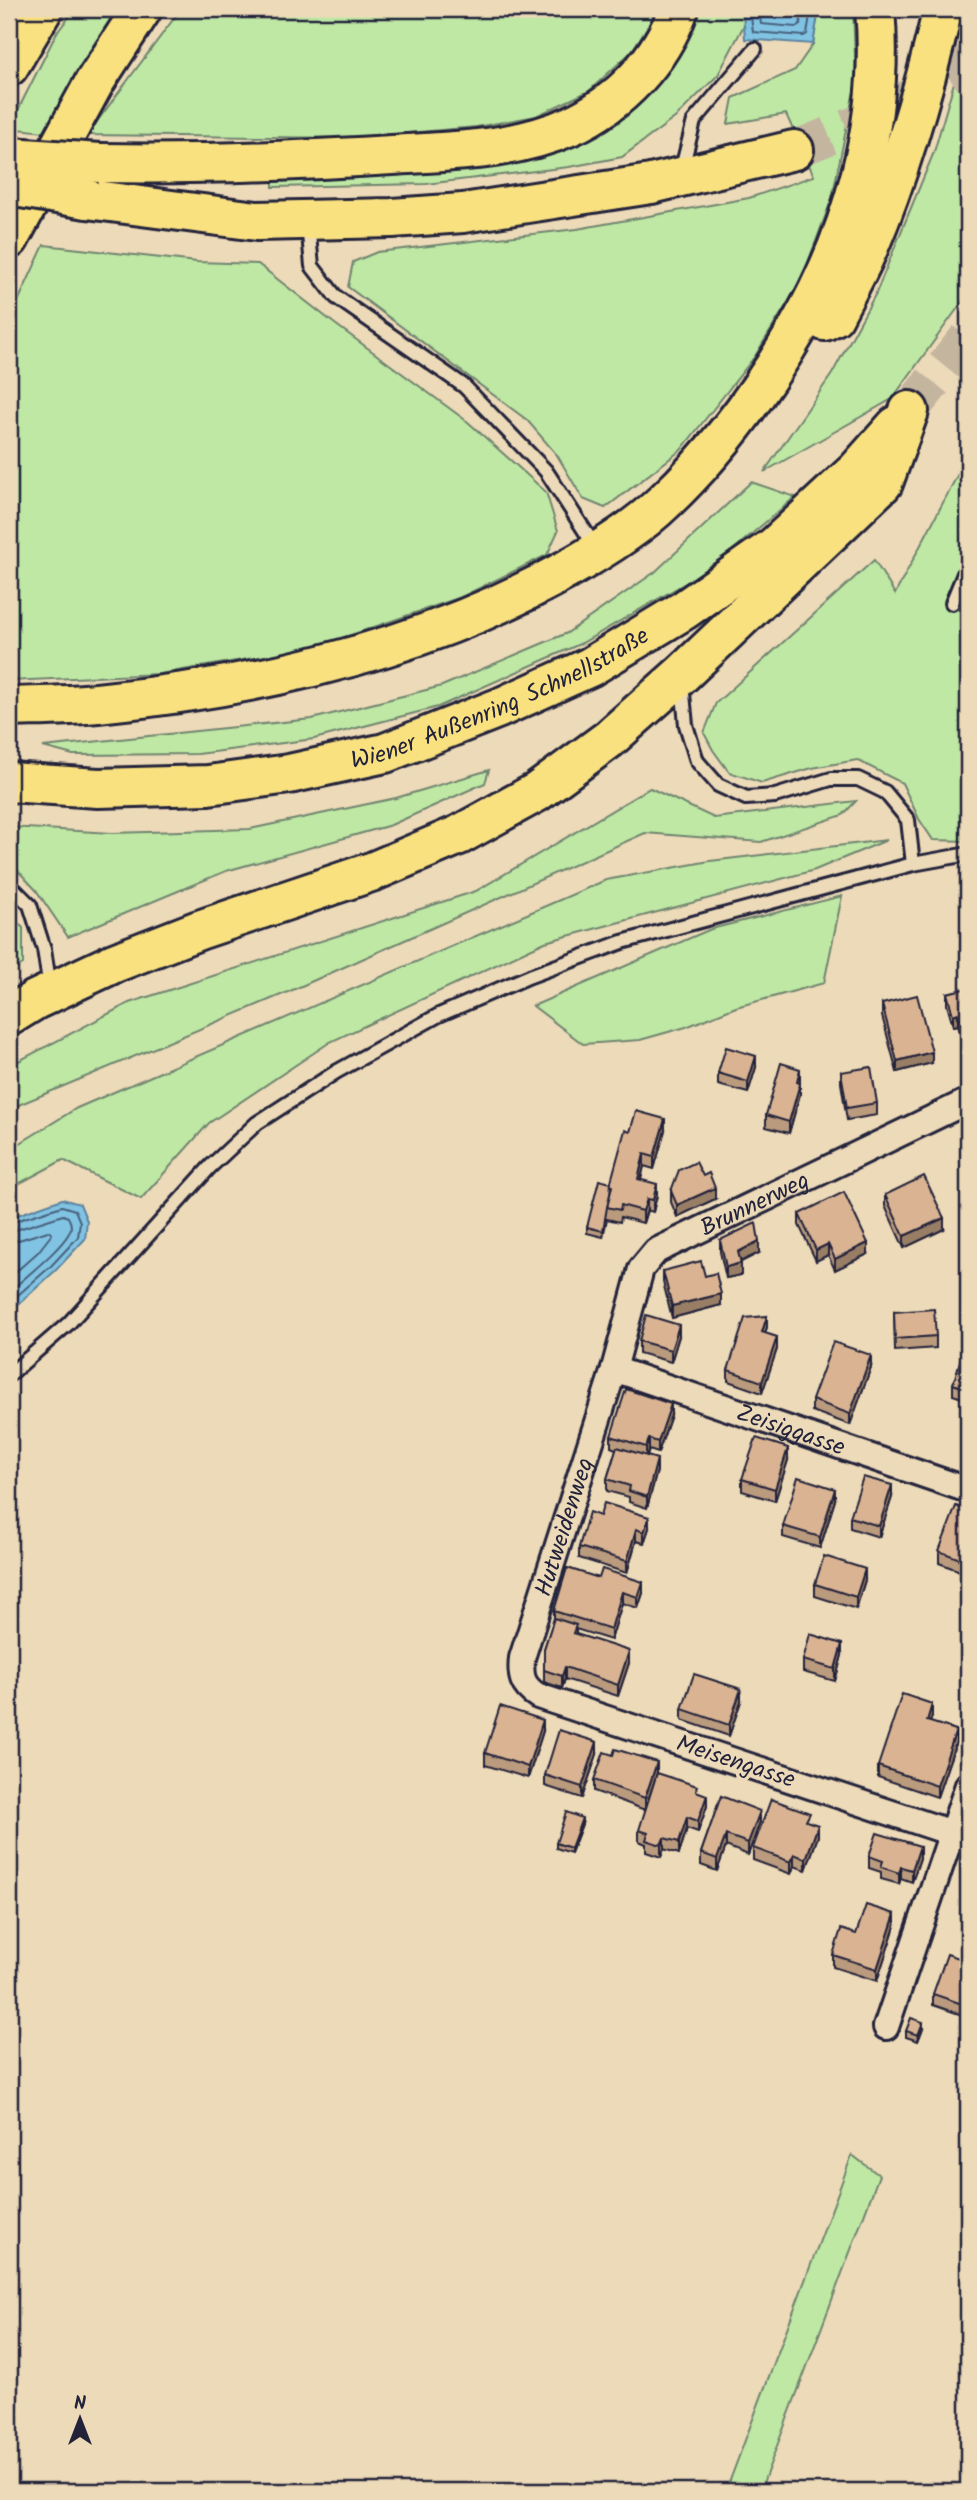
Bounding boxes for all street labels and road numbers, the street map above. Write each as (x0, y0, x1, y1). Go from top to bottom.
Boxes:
street label: Wiener Außenring Schnellstraße (347, 617, 657, 781)
street label: Brunnerweg (694, 1162, 817, 1248)
street label: Zeisiggasse (731, 1394, 850, 1468)
street label: Hutweidenweg (525, 1453, 606, 1602)
street label: Meisengasse (671, 1725, 800, 1800)

